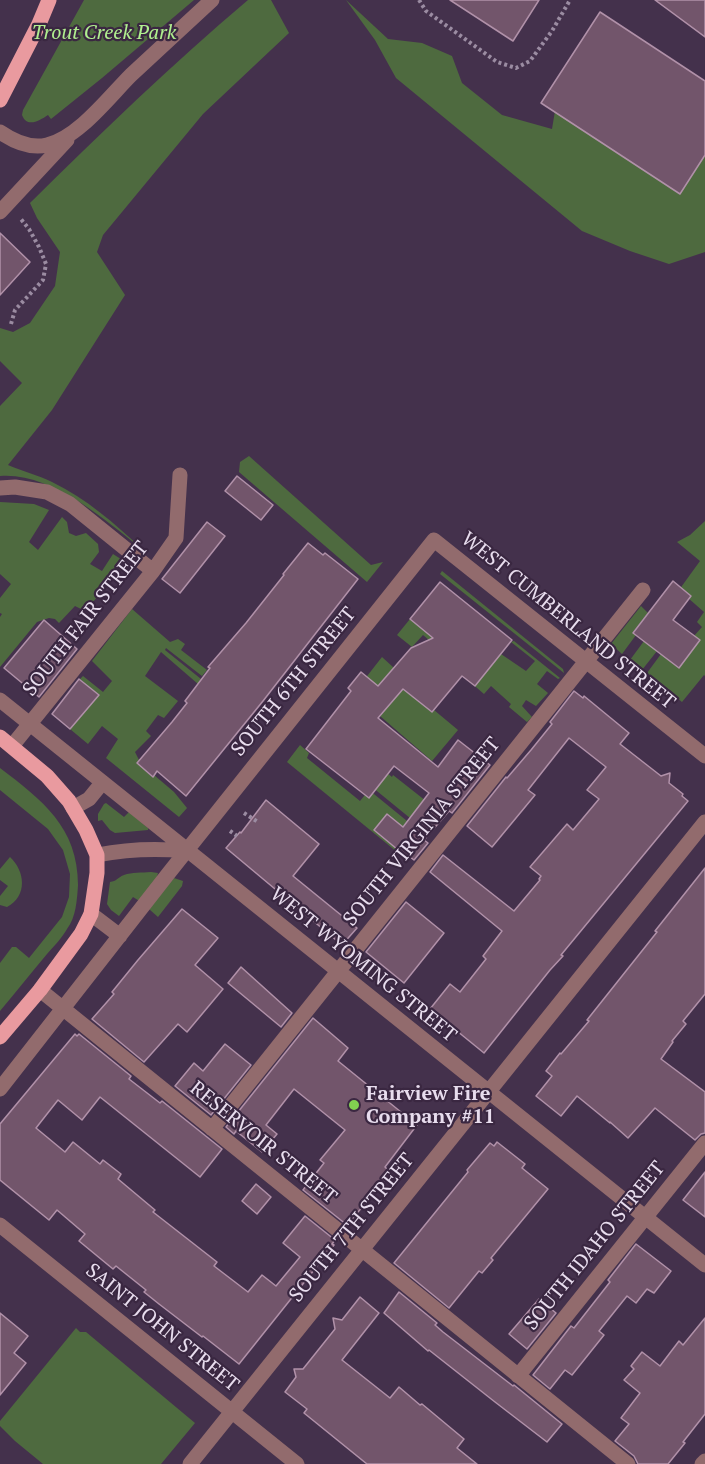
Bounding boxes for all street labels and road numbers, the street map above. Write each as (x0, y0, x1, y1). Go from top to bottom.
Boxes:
street label: WEST CUMBERLAND STREET (456, 527, 680, 715)
street label: SOUTH FAIR STREET (18, 537, 154, 701)
street label: SOUTH 6TH STREET (227, 603, 361, 761)
street label: SOUTH VIRGINIA STREET (338, 733, 506, 931)
street label: WEST WYOMING STREET (265, 882, 461, 1048)
street label: RESERVOIR STREET (185, 1076, 341, 1210)
street label: SOUTH 7TH STREET (285, 1149, 419, 1307)
street label: SOUTH IDAHO STREET (520, 1157, 670, 1335)
street label: SAINT JOHN STREET (80, 1259, 244, 1397)

